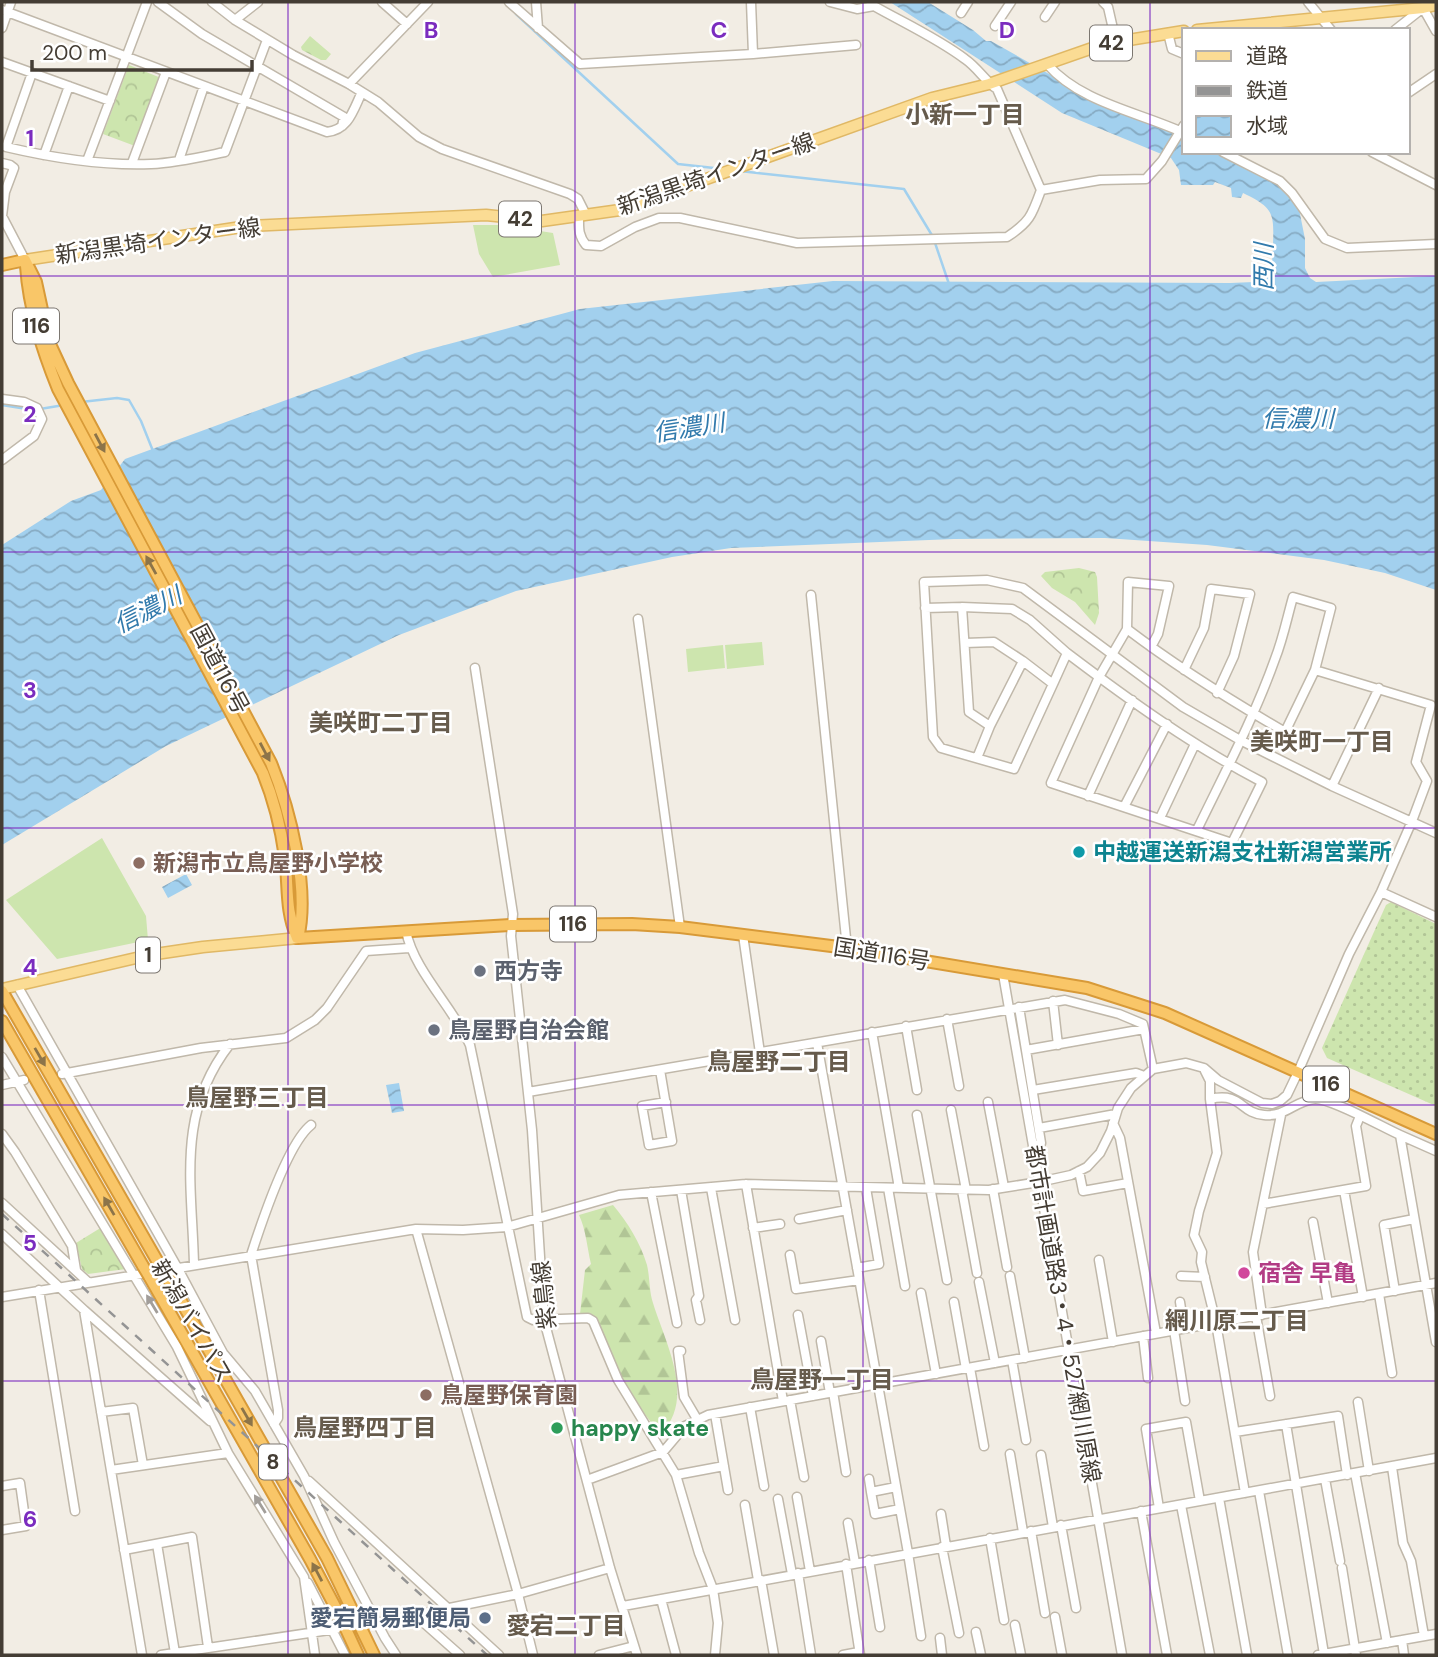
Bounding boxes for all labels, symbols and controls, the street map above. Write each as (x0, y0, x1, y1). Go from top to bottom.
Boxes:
text: B (424, 15, 438, 45)
text: C (711, 15, 727, 45)
text: D (999, 15, 1015, 45)
road number: 42 (1090, 26, 1132, 60)
scale bar (32, 28, 252, 72)
legend (1182, 28, 1410, 154)
text: 200 m (42, 39, 107, 67)
text: 道路 (1246, 42, 1288, 70)
text: 鉄道 (1246, 77, 1288, 105)
district label: 小新一丁目 (905, 99, 1025, 130)
text: 水域 (1246, 112, 1288, 140)
text: 1 (26, 123, 34, 153)
street label: 新潟黒埼インター線 (613, 126, 819, 222)
road number: 42 (499, 202, 541, 236)
street label: 新潟黒埼インター線 (53, 212, 263, 270)
water label: 西川 (1248, 240, 1279, 291)
road number: 116 (13, 308, 59, 344)
text: 2 (23, 399, 37, 429)
water label: 信濃川 (1262, 403, 1337, 434)
water label: 信濃川 (651, 406, 730, 448)
one-way arrow (94, 433, 106, 453)
one-way arrow (145, 555, 157, 574)
water label: 信濃川 (109, 578, 190, 640)
street label: 国道116号 (184, 619, 256, 719)
text: 3 (23, 675, 37, 705)
district label: 美咲町二丁目 (309, 707, 453, 738)
district label: 美咲町一丁目 (1250, 726, 1394, 757)
one-way arrow (259, 742, 270, 762)
place label: 中越運送新潟支社新潟営業所 (1093, 837, 1392, 867)
marker: 中越運送新潟支社新潟営業所 (1071, 844, 1087, 860)
place label: 新潟市立鳥屋野小学校 (153, 848, 383, 878)
marker: 新潟市立鳥屋野小学校 (131, 855, 147, 871)
road number: 116 (550, 906, 596, 942)
street label: 国道116号 (831, 932, 933, 976)
road number: 1 (136, 937, 160, 972)
text: 4 (23, 952, 38, 982)
place label: 西方寺 (494, 956, 563, 986)
marker: 西方寺 (472, 963, 488, 979)
place label: 鳥屋野自治会館 (448, 1015, 609, 1045)
marker: 鳥屋野自治会館 (426, 1022, 442, 1038)
district label: 鳥屋野二丁目 (707, 1046, 851, 1077)
one-way arrow (34, 1048, 46, 1067)
road number: 116 (1303, 1066, 1349, 1102)
district label: 鳥屋野三丁目 (185, 1082, 329, 1113)
street label: 都市計画道路3・4・527網川原線 (1019, 1143, 1107, 1485)
one-way arrow (103, 1197, 115, 1216)
text: 5 (23, 1228, 37, 1258)
street label: 新潟バイパス (145, 1254, 239, 1388)
place label: 宿舎 早亀 (1258, 1258, 1355, 1288)
street label: 紫鳥線 (525, 1259, 563, 1331)
marker: 宿舎 早亀 (1236, 1265, 1252, 1281)
one-way arrow (146, 1295, 158, 1314)
district label: 網川原二丁目 (1165, 1305, 1309, 1336)
district label: 鳥屋野一丁目 (750, 1364, 894, 1395)
place label: 鳥屋野保育園 (440, 1380, 578, 1410)
marker: 鳥屋野保育園 (418, 1387, 434, 1403)
one-way arrow (241, 1408, 253, 1427)
district label: 鳥屋野四丁目 (293, 1412, 437, 1443)
place label: happy skate (571, 1413, 709, 1443)
marker: happy skate (549, 1420, 565, 1436)
road number: 8 (259, 1444, 287, 1480)
one-way arrow (254, 1494, 267, 1514)
text: 6 (23, 1504, 37, 1534)
one-way arrow (311, 1562, 323, 1582)
place label: 愛宕簡易郵便局 (310, 1603, 471, 1633)
marker: 愛宕簡易郵便局 (477, 1610, 493, 1626)
district label: 愛宕二丁目 (506, 1610, 626, 1641)

